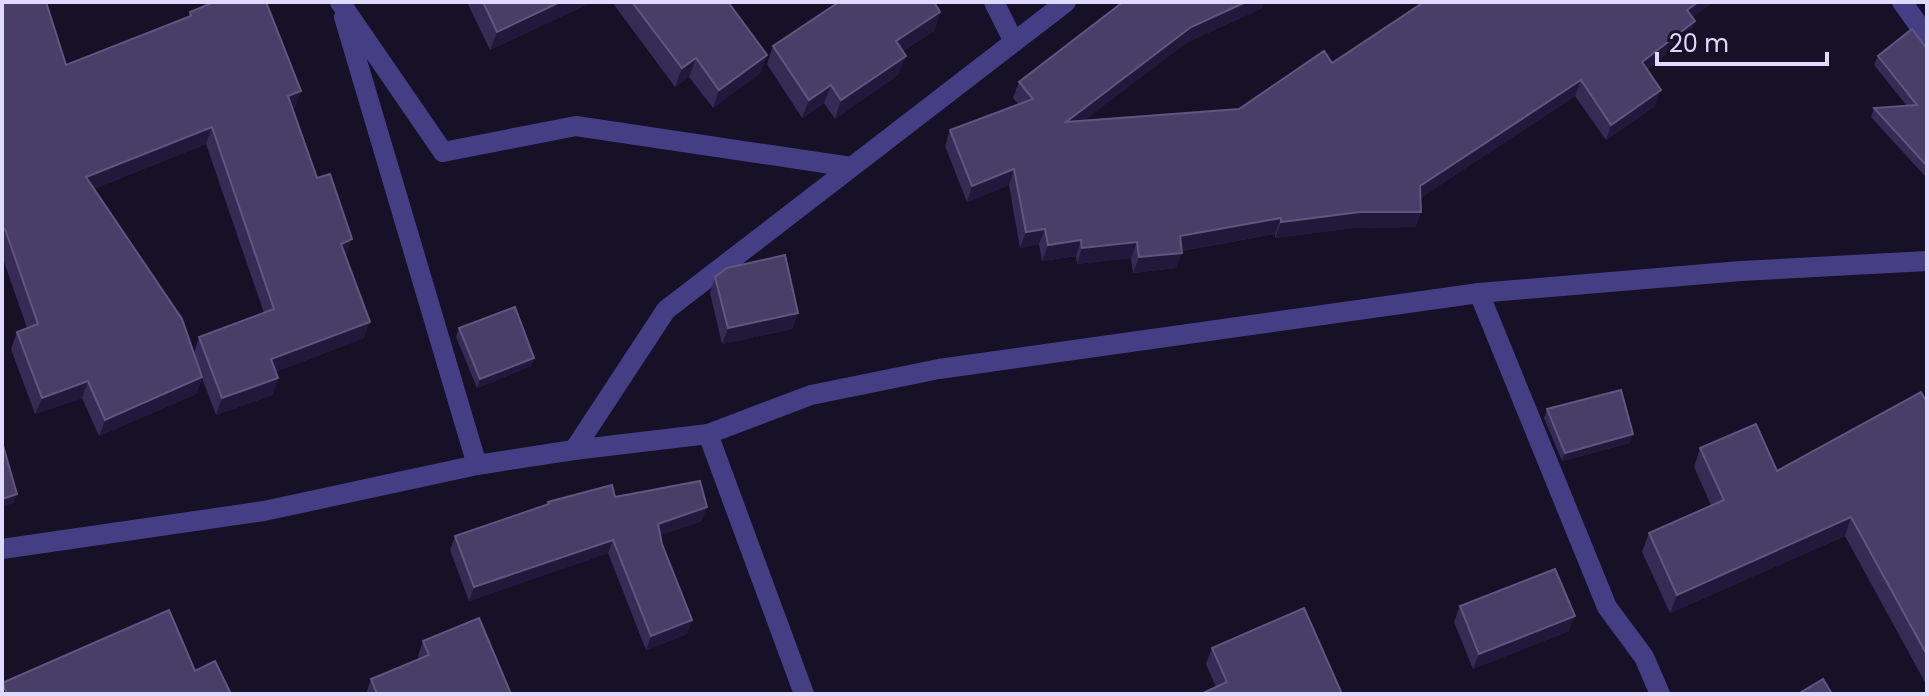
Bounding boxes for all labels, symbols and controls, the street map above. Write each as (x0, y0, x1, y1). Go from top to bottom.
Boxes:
scale bar (1657, 16, 1827, 66)
text: 20 m (1669, 27, 1729, 60)

